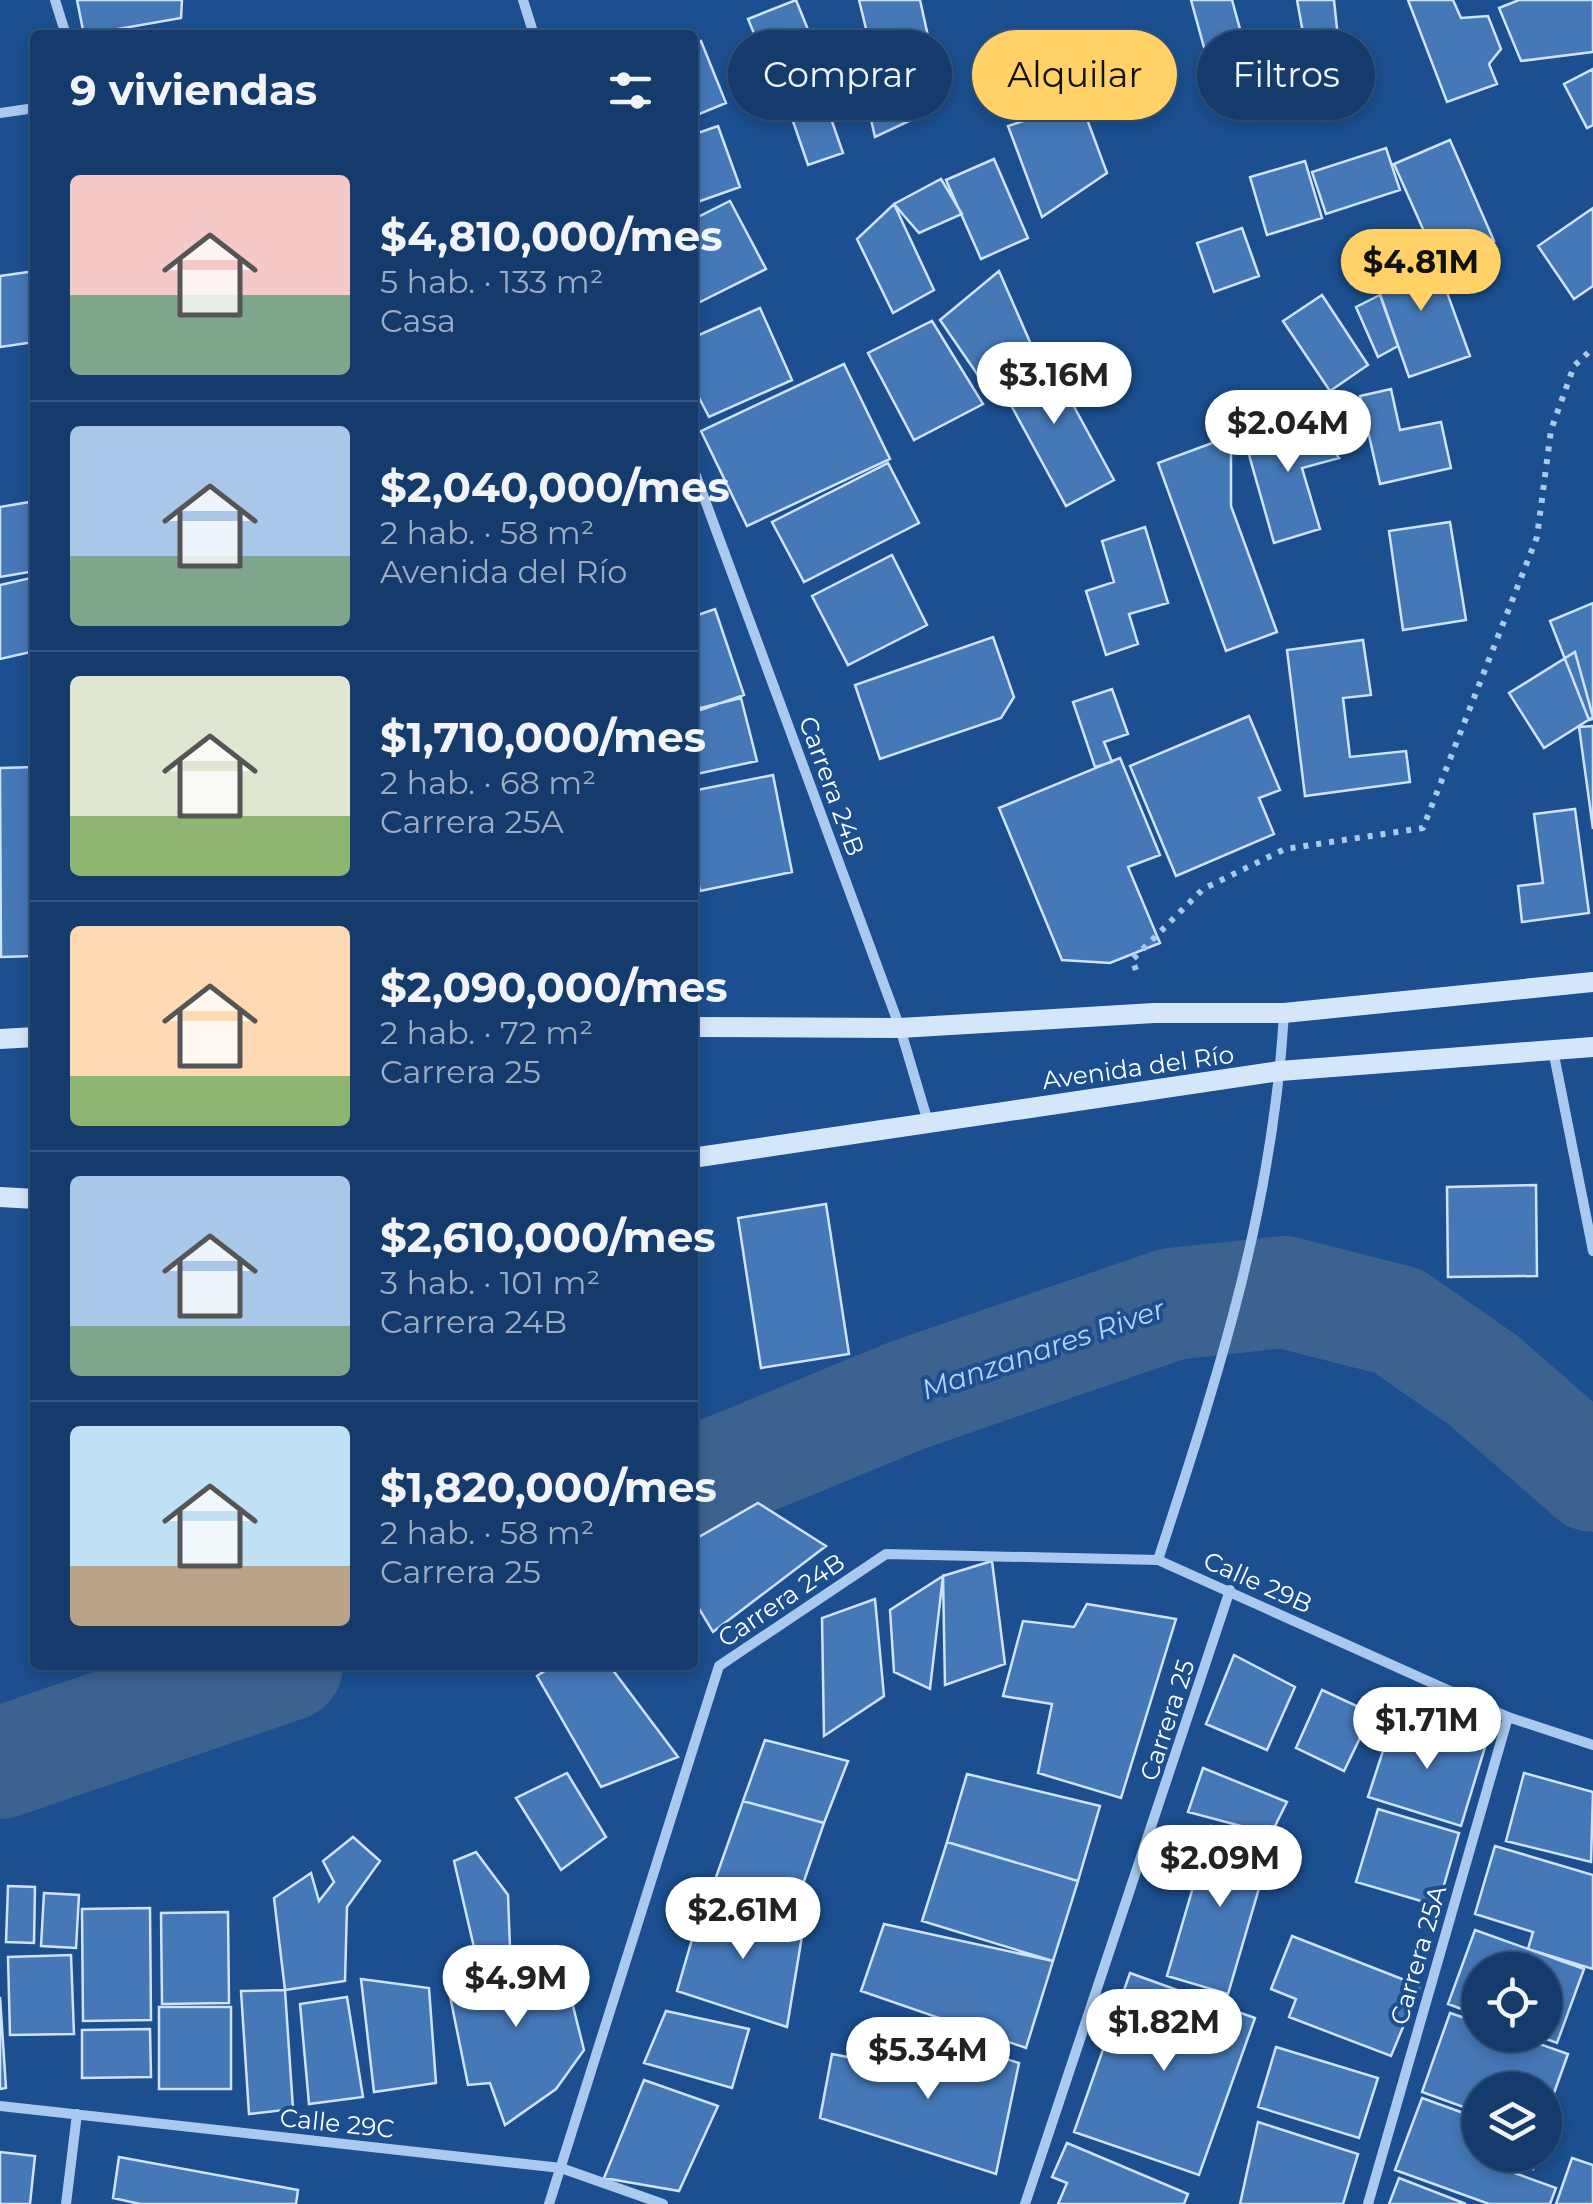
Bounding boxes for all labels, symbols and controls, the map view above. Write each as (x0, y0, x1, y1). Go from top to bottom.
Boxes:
chip: Comprar (728, 30, 952, 120)
chip: Alquilar (972, 30, 1177, 120)
chip: Filtros (1197, 30, 1375, 120)
icon: filters (603, 63, 658, 118)
text: 9 viviendas (70, 64, 317, 116)
text: $4,810,000/mes (380, 210, 723, 262)
icon: home (150, 215, 270, 335)
pin: $4.81M (1340, 229, 1502, 314)
text: $4.81M (1363, 242, 1479, 281)
text: 5 hab. · 133 m² (380, 262, 603, 301)
text: Casa (380, 301, 456, 340)
pin: $3.16M (973, 342, 1135, 427)
text: $3.16M (999, 355, 1109, 394)
pin: $2.04M (1207, 390, 1369, 475)
text: $2.04M (1227, 403, 1349, 442)
text: $2,040,000/mes (380, 461, 730, 513)
icon: home (150, 466, 270, 586)
text: 2 hab. · 58 m² (380, 513, 595, 552)
text: Avenida del Río (380, 552, 627, 591)
text: $1,710,000/mes (380, 711, 706, 763)
street label: Carrera 24B (793, 712, 871, 860)
icon: home (150, 716, 270, 836)
text: 2 hab. · 68 m² (380, 763, 596, 802)
text: Carrera 25A (380, 802, 564, 841)
text: $2,090,000/mes (380, 961, 728, 1013)
icon: home (150, 966, 270, 1086)
text: 2 hab. · 72 m² (380, 1013, 593, 1052)
street label: Avenida del Río (1040, 1039, 1236, 1095)
text: Carrera 25 (380, 1052, 541, 1091)
text: $2,610,000/mes (380, 1211, 716, 1263)
icon: home (150, 1216, 270, 1336)
text: 3 hab. · 101 m² (380, 1263, 600, 1302)
water label: Manzanares River (917, 1291, 1170, 1407)
text: Carrera 24B (380, 1302, 567, 1341)
text: $1,820,000/mes (380, 1461, 717, 1513)
icon: home (150, 1466, 270, 1586)
text: 2 hab. · 58 m² (380, 1513, 595, 1552)
street label: Calle 29B (1199, 1545, 1317, 1619)
street label: Carrera 24B (712, 1547, 850, 1653)
text: Carrera 25 (380, 1552, 541, 1591)
street label: Carrera 25 (1133, 1656, 1201, 1784)
pin: $1.71M (1346, 1687, 1508, 1772)
text: $1.71M (1375, 1700, 1479, 1739)
pin: $2.09M (1139, 1825, 1301, 1910)
text: $2.09M (1160, 1838, 1280, 1877)
pin: $2.61M (662, 1877, 824, 1962)
street label: Carrera 25A (1384, 1882, 1452, 2028)
text: $2.61M (687, 1890, 799, 1929)
pin: $4.9M (446, 1945, 586, 2030)
map controls (1462, 1952, 1562, 2172)
button: locate (1462, 1952, 1562, 2052)
text: $4.9M (465, 1958, 567, 1997)
pin: $1.82M (1083, 1989, 1245, 2074)
text: $1.82M (1108, 2002, 1220, 2041)
pin: $5.34M (847, 2017, 1009, 2102)
text: $5.34M (868, 2030, 988, 2069)
button: layers (1462, 2072, 1562, 2172)
street label: Calle 29C (278, 2102, 396, 2144)

